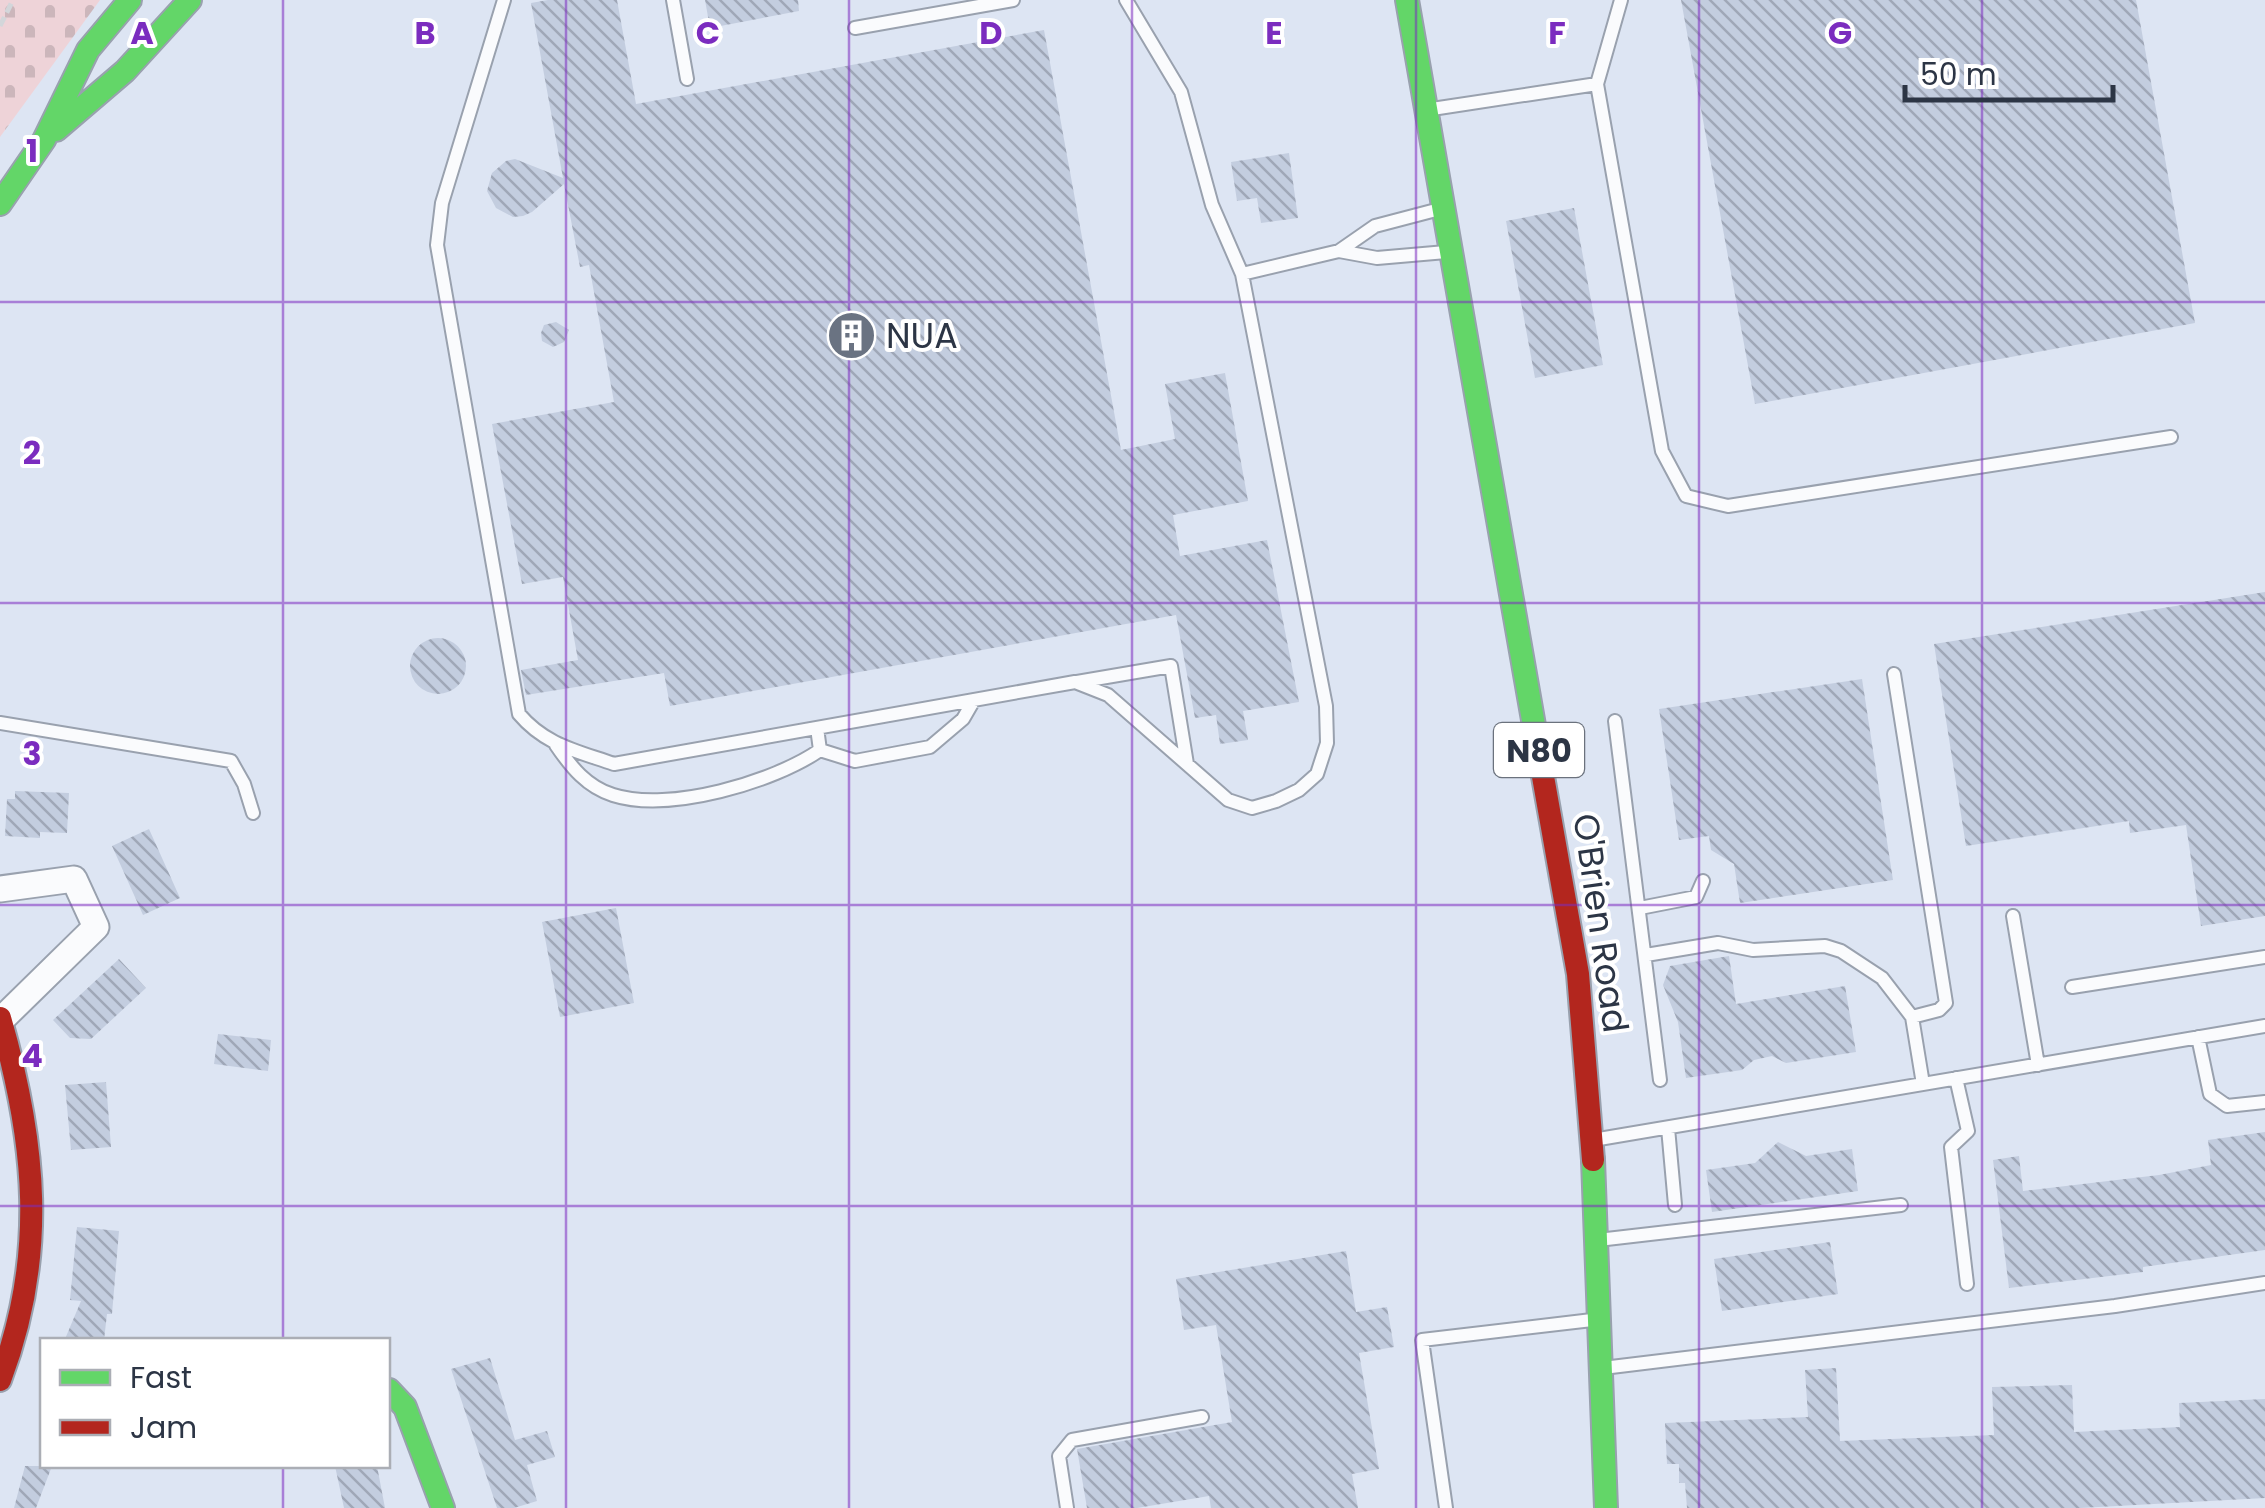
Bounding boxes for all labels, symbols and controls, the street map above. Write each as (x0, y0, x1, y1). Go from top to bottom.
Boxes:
text: A (130, 10, 154, 55)
text: B (414, 10, 436, 55)
text: C (696, 10, 720, 55)
text: D (979, 10, 1003, 55)
text: E (1265, 10, 1283, 55)
text: F (1548, 10, 1566, 55)
text: G (1828, 10, 1852, 55)
scale bar (1905, 40, 2112, 102)
text: 50 m (1920, 53, 1997, 96)
text: 1 (26, 128, 38, 173)
building icon: NUA (825, 309, 877, 361)
place label: NUA (886, 311, 958, 360)
text: 2 (23, 430, 41, 475)
road number: N80 (1494, 723, 1584, 777)
text: 3 (22, 731, 42, 776)
street label: O'Brien Road (1561, 810, 1641, 1036)
text: 4 (21, 1033, 43, 1078)
legend (40, 1338, 390, 1468)
text: Fast (130, 1356, 192, 1399)
text: Jam (130, 1406, 197, 1449)

